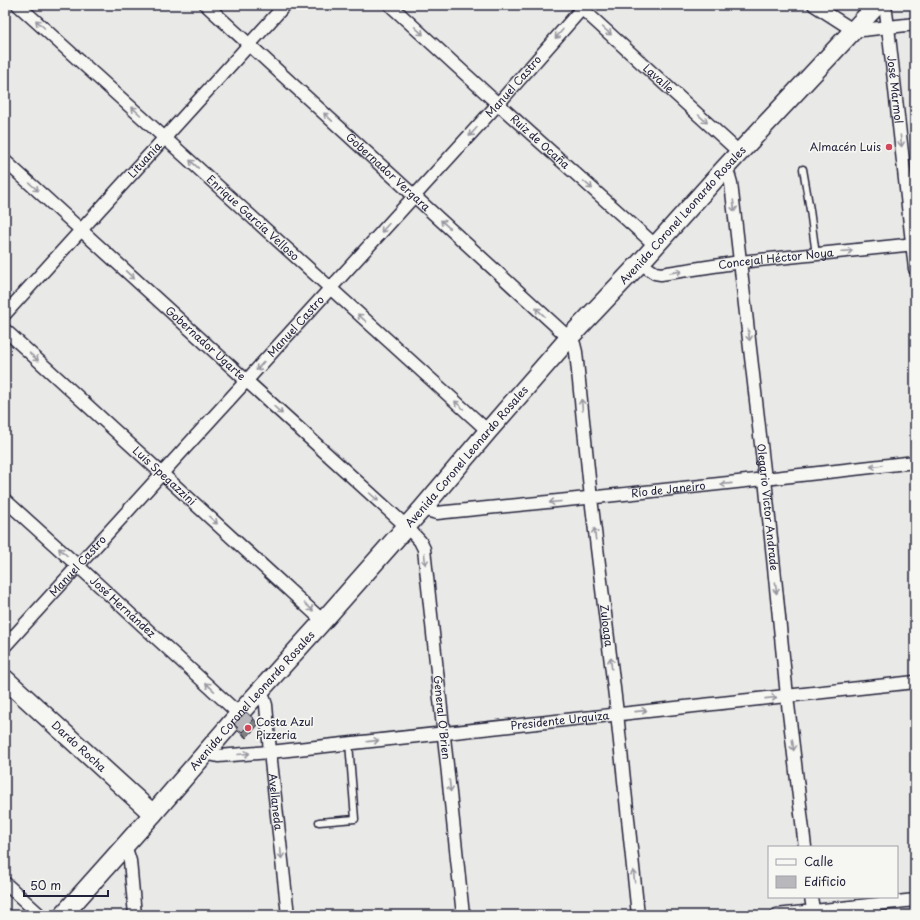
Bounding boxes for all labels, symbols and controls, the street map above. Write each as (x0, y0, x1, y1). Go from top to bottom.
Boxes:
one-way arrow (35, 20, 45, 29)
one-way arrow (414, 27, 424, 36)
one-way arrow (601, 27, 612, 36)
one-way arrow (555, 29, 564, 39)
street label: Manuel Castro (481, 51, 545, 121)
street label: José Mármol (883, 54, 908, 124)
street label: Lavalle (640, 60, 678, 97)
one-way arrow (131, 106, 141, 116)
street label: Ruiz de Ocaña (507, 110, 574, 173)
one-way arrow (324, 113, 334, 122)
one-way arrow (697, 114, 707, 123)
one-way arrow (468, 126, 477, 137)
street label: Gobernador Vergara (342, 128, 434, 215)
one-way arrow (897, 134, 905, 147)
street label: Lituania (123, 138, 165, 181)
place label: Almacén Luis (810, 138, 881, 155)
street label: Avenida Coronel Leonardo Rosales (615, 142, 750, 288)
marker: Almacén Luis (884, 142, 894, 152)
one-way arrow (189, 159, 199, 169)
street label: Enrique García Velloso (203, 171, 303, 264)
one-way arrow (582, 180, 593, 189)
one-way arrow (29, 183, 39, 192)
one-way arrow (730, 199, 737, 212)
one-way arrow (440, 220, 450, 229)
one-way arrow (381, 223, 390, 233)
street label: Concejal Héctor Noya (717, 243, 834, 273)
one-way arrow (840, 248, 853, 255)
one-way arrow (669, 268, 682, 276)
one-way arrow (125, 270, 136, 279)
street label: Manuel Castro (263, 292, 328, 361)
street label: Gobernador Ugarte (162, 302, 250, 384)
one-way arrow (536, 308, 546, 317)
one-way arrow (357, 313, 367, 323)
one-way arrow (745, 328, 753, 341)
one-way arrow (29, 352, 39, 361)
one-way arrow (256, 360, 265, 371)
street label: Avenida Coronel Leonardo Rosales (401, 382, 532, 531)
one-way arrow (578, 399, 585, 412)
one-way arrow (454, 401, 464, 410)
one-way arrow (273, 405, 283, 414)
street label: Luis Spegazzini (129, 442, 200, 509)
street label: Olegario Víctor Andrade (753, 442, 783, 572)
one-way arrow (870, 463, 883, 470)
street label: Río de Janeiro (630, 477, 706, 501)
one-way arrow (720, 480, 733, 487)
one-way arrow (369, 493, 379, 502)
one-way arrow (549, 498, 562, 505)
one-way arrow (208, 515, 218, 524)
one-way arrow (592, 528, 599, 541)
street label: Manuel Castro (45, 531, 110, 600)
one-way arrow (58, 548, 68, 557)
one-way arrow (421, 552, 429, 565)
street label: José Hernández (86, 572, 160, 641)
one-way arrow (772, 581, 780, 594)
one-way arrow (304, 603, 314, 612)
street label: Zuloaga (596, 603, 618, 648)
street label: Avenida Coronel Leonardo Rosales (185, 627, 318, 774)
one-way arrow (607, 657, 615, 670)
street label: General O'Brien (429, 674, 455, 760)
one-way arrow (205, 683, 215, 692)
one-way arrow (764, 694, 777, 702)
street label: Presidente Urquiza (510, 706, 610, 734)
one-way arrow (634, 707, 647, 715)
place label: Costa Azul Pizzeria (256, 713, 313, 743)
street label: Dardo Rocha (48, 717, 111, 776)
marker: Costa Azul Pizzeria (243, 723, 253, 733)
one-way arrow (366, 737, 379, 744)
one-way arrow (789, 738, 797, 751)
one-way arrow (237, 750, 250, 758)
street label: Avellaneda (264, 772, 288, 831)
one-way arrow (446, 779, 453, 792)
one-way arrow (278, 846, 285, 859)
legend (768, 846, 898, 898)
text: Calle (804, 852, 834, 870)
one-way arrow (630, 870, 638, 883)
scale bar (24, 872, 108, 898)
text: Edificio (804, 872, 846, 890)
text: 50 m (30, 876, 61, 894)

